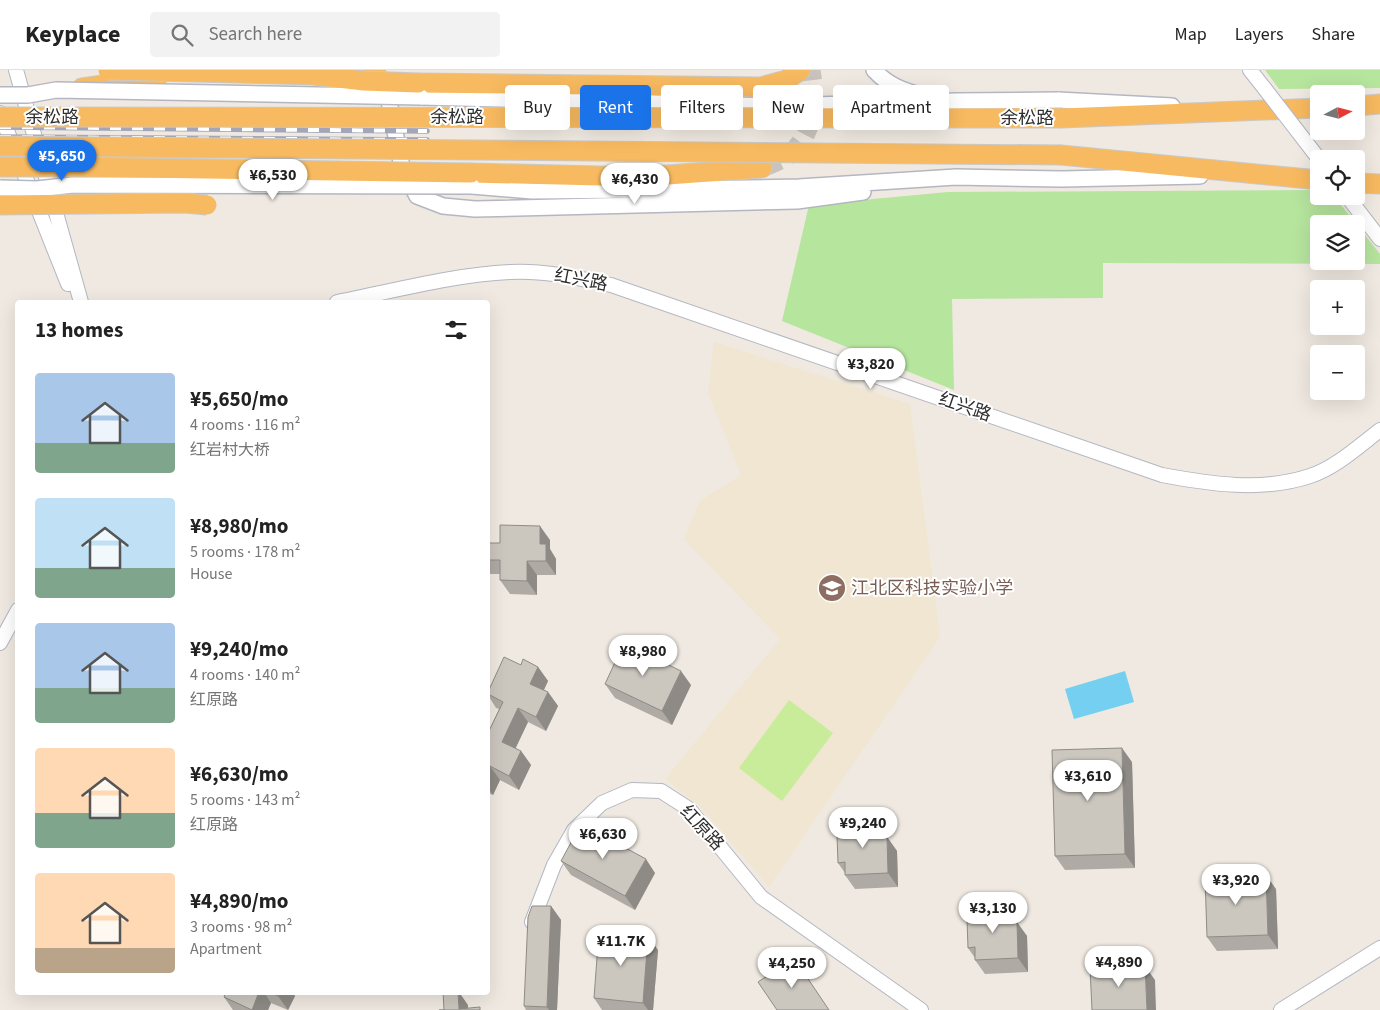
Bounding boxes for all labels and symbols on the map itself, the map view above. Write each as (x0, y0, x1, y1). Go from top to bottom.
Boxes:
north arrow (1310, 85, 1365, 140)
street label: 余松路 (25, 105, 79, 130)
street label: 余松路 (430, 105, 484, 130)
street label: 余松路 (1000, 106, 1054, 131)
pin: ¥5,650 (21, 140, 103, 182)
pin: ¥6,530 (232, 158, 314, 201)
pin: ¥6,430 (594, 162, 676, 205)
street label: 红兴路 (552, 263, 610, 297)
pin: ¥3,820 (830, 348, 912, 390)
street label: 红兴路 (935, 386, 995, 428)
school or university icon: 江北区科技实验小学 (817, 573, 847, 603)
place label: 江北区科技实验小学 (851, 576, 1013, 601)
pin: ¥8,980 (602, 634, 684, 677)
pin: ¥3,610 (1047, 760, 1129, 802)
street label: 红原路 (674, 800, 730, 856)
pin: ¥9,240 (822, 806, 904, 849)
pin: ¥6,630 (562, 818, 644, 860)
pin: ¥3,920 (1195, 864, 1277, 906)
pin: ¥3,130 (952, 892, 1034, 934)
pin: ¥11.7K (580, 924, 662, 967)
pin: ¥4,250 (751, 946, 833, 989)
pin: ¥4,890 (1078, 946, 1160, 988)

